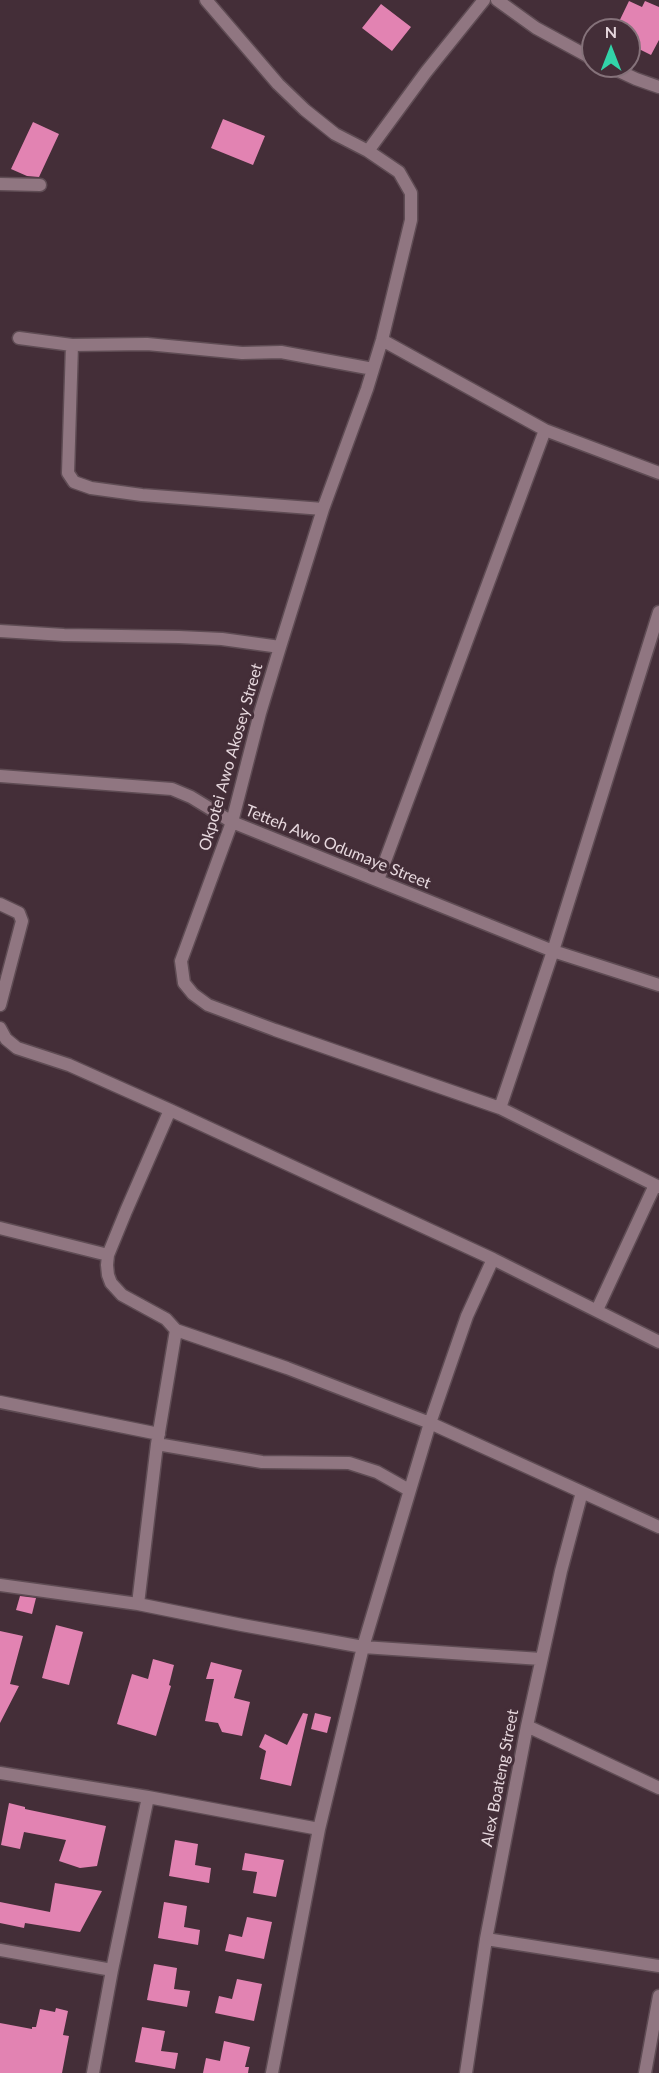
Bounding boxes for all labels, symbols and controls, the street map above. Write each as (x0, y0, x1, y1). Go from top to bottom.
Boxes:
north arrow (581, 18, 641, 78)
text: N (605, 22, 617, 41)
street label: Okpotei Awo Akosey Street (195, 661, 267, 853)
street label: Tetteh Awo Odumaye Street (242, 801, 434, 893)
street label: Alex Boateng Street (477, 1708, 523, 1848)

